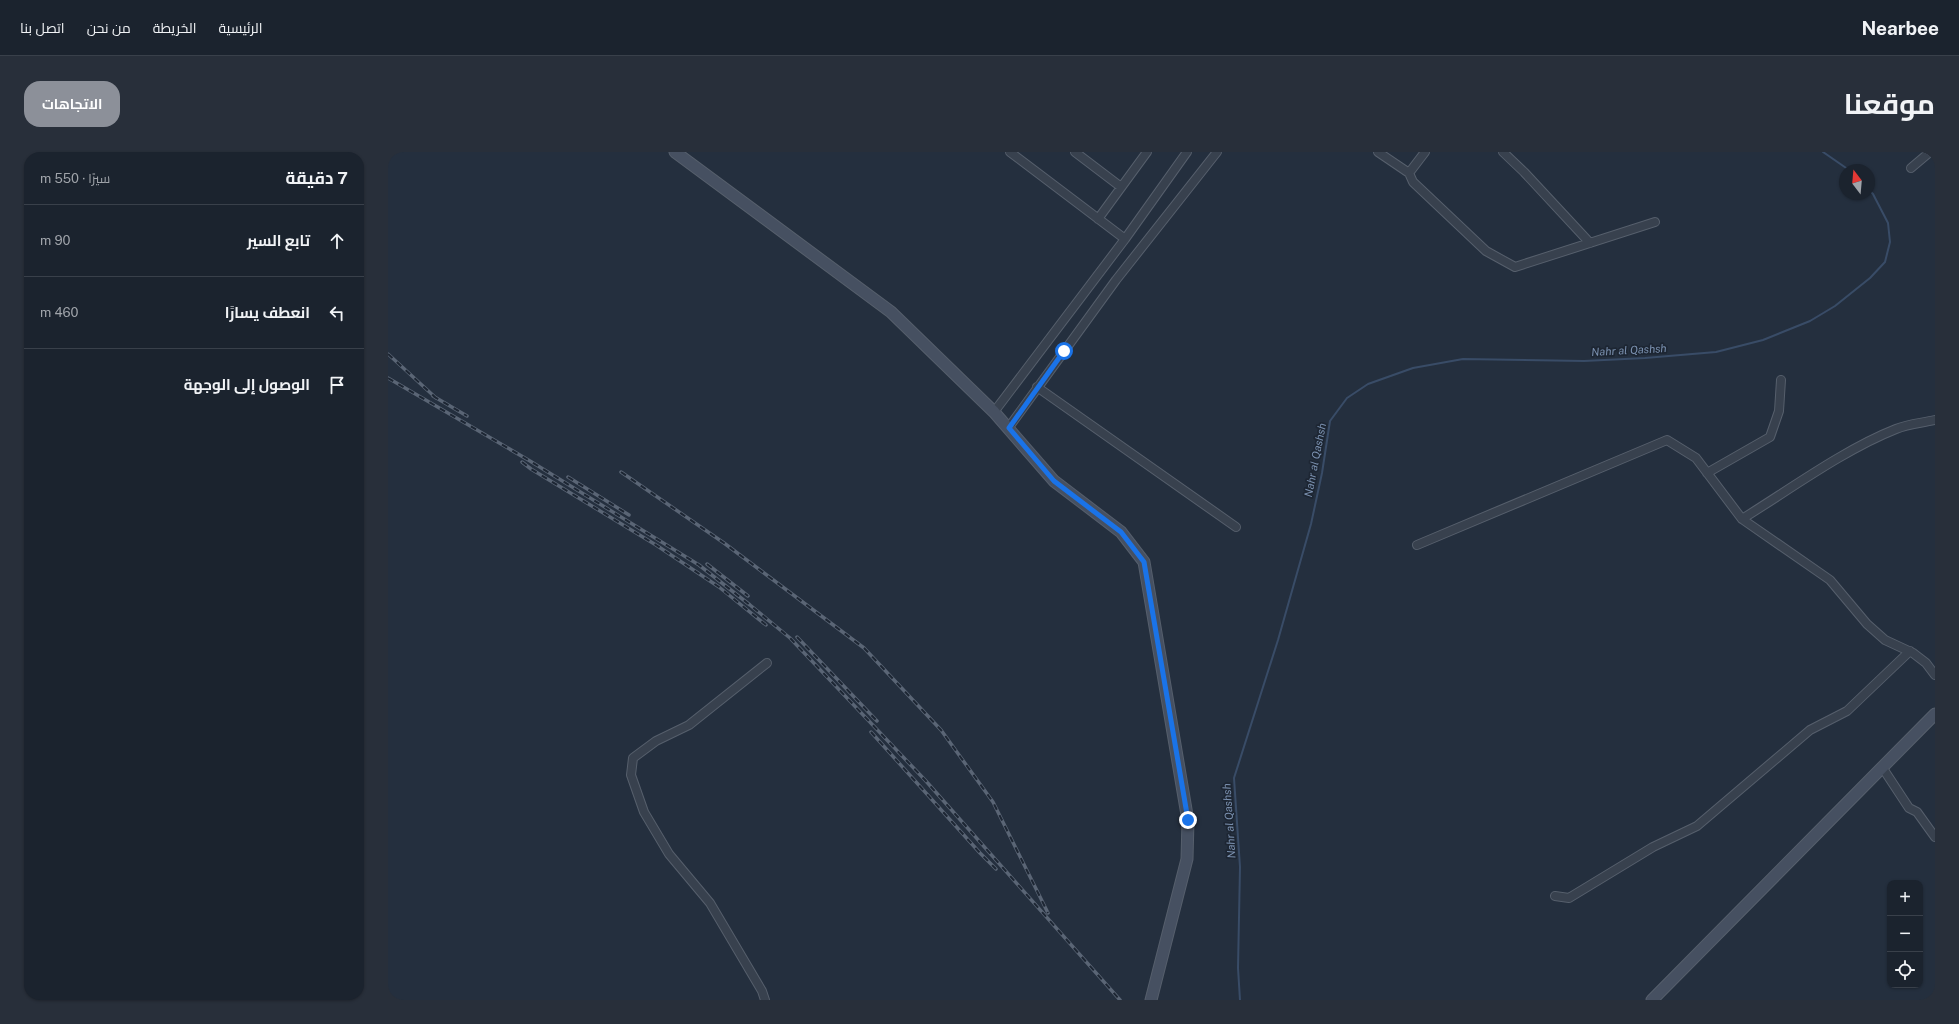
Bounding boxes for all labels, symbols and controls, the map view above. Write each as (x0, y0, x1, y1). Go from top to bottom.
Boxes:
text: Nearbee (1861, 17, 1939, 39)
text: اتصل بنا (20, 20, 65, 36)
text: من نحن (87, 20, 131, 36)
text: الخريطة (153, 20, 196, 36)
text: الرئيسية (218, 20, 262, 36)
button: الاتجاهات (24, 81, 120, 127)
text: موقعنا (1844, 87, 1935, 120)
north arrow (1839, 164, 1875, 200)
text: 7 دقيقة (285, 168, 348, 188)
text: سيرًا · 550 m (40, 171, 110, 186)
icon: ahead (326, 230, 348, 252)
text: تابع السير (247, 232, 310, 249)
text: 90 m (40, 233, 70, 248)
icon: left (326, 302, 348, 324)
text: انعطف يسارًا (225, 304, 310, 321)
text: 460 m (40, 305, 79, 320)
route start (1055, 342, 1073, 360)
water label: Nahr al Qashsh (1591, 342, 1667, 358)
icon: arrive (326, 374, 348, 396)
text: الوصول إلى الوجهة (184, 376, 310, 393)
water label: Nahr al Qashsh (1302, 422, 1328, 498)
water label: Nahr al Qashsh (1220, 783, 1238, 859)
route end (1179, 811, 1197, 829)
map controls (1887, 880, 1923, 988)
button: + (1887, 880, 1923, 916)
button: − (1887, 916, 1923, 952)
button: locate (1887, 952, 1923, 988)

